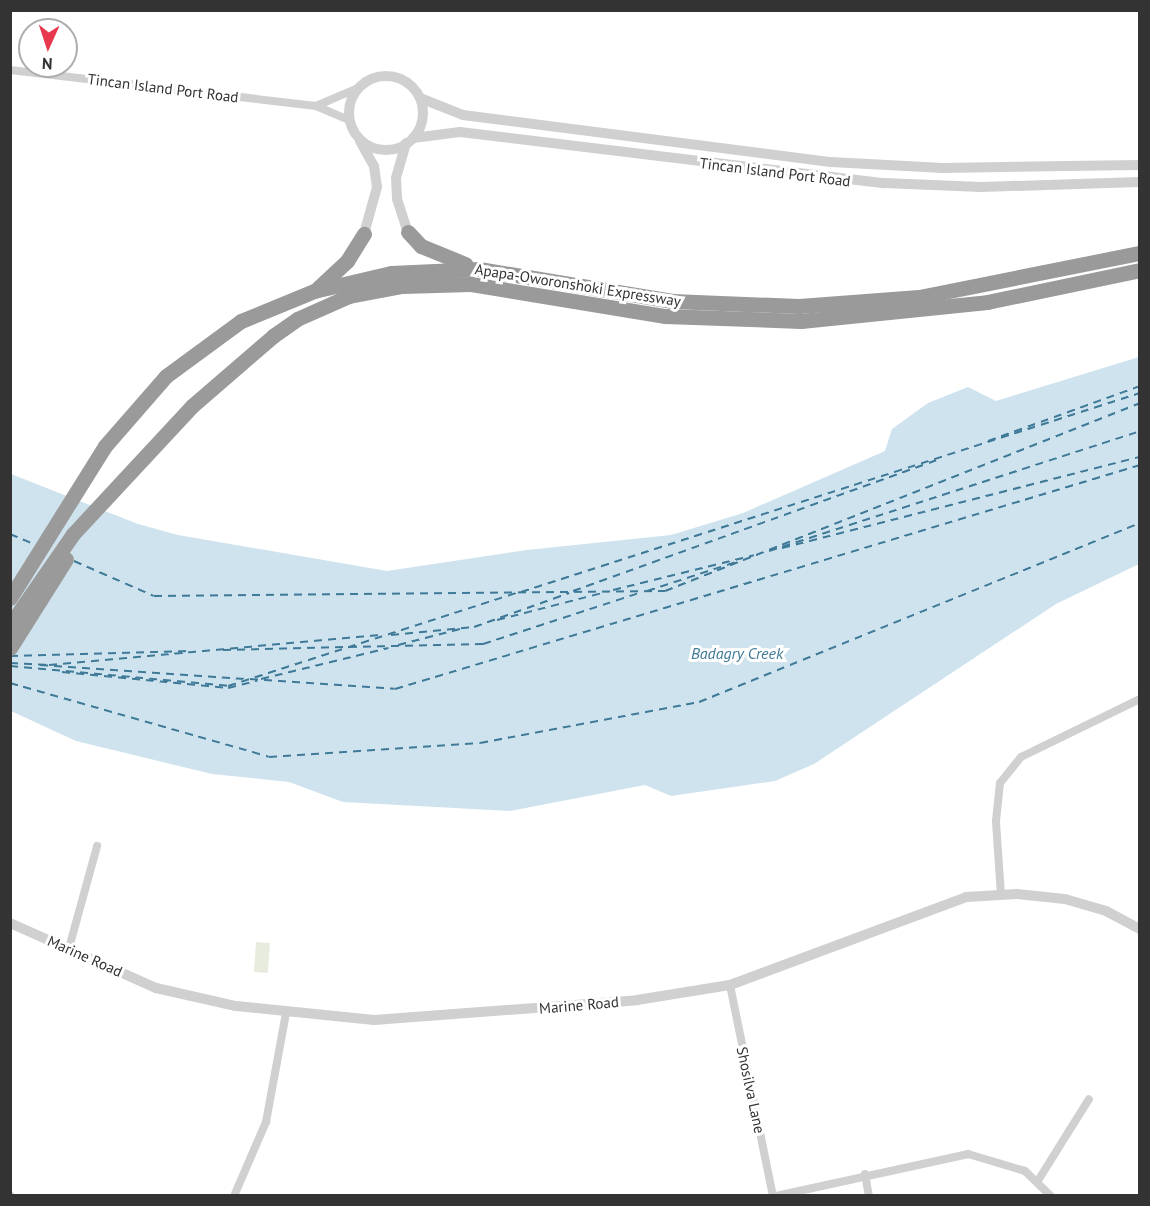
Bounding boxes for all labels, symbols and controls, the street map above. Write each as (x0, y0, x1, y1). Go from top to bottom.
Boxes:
north arrow (18, 18, 78, 78)
text: N (41, 54, 53, 74)
street label: Tincan Island Port Road (86, 70, 240, 106)
street label: Tincan Island Port Road (698, 154, 852, 190)
street label: Apapa-Oworonshoki Expressway (474, 260, 682, 310)
water label: Badagry Creek (691, 643, 783, 663)
street label: Marine Road (45, 932, 125, 980)
street label: Marine Road (538, 993, 620, 1017)
street label: Shosilva Lane (733, 1045, 769, 1135)

